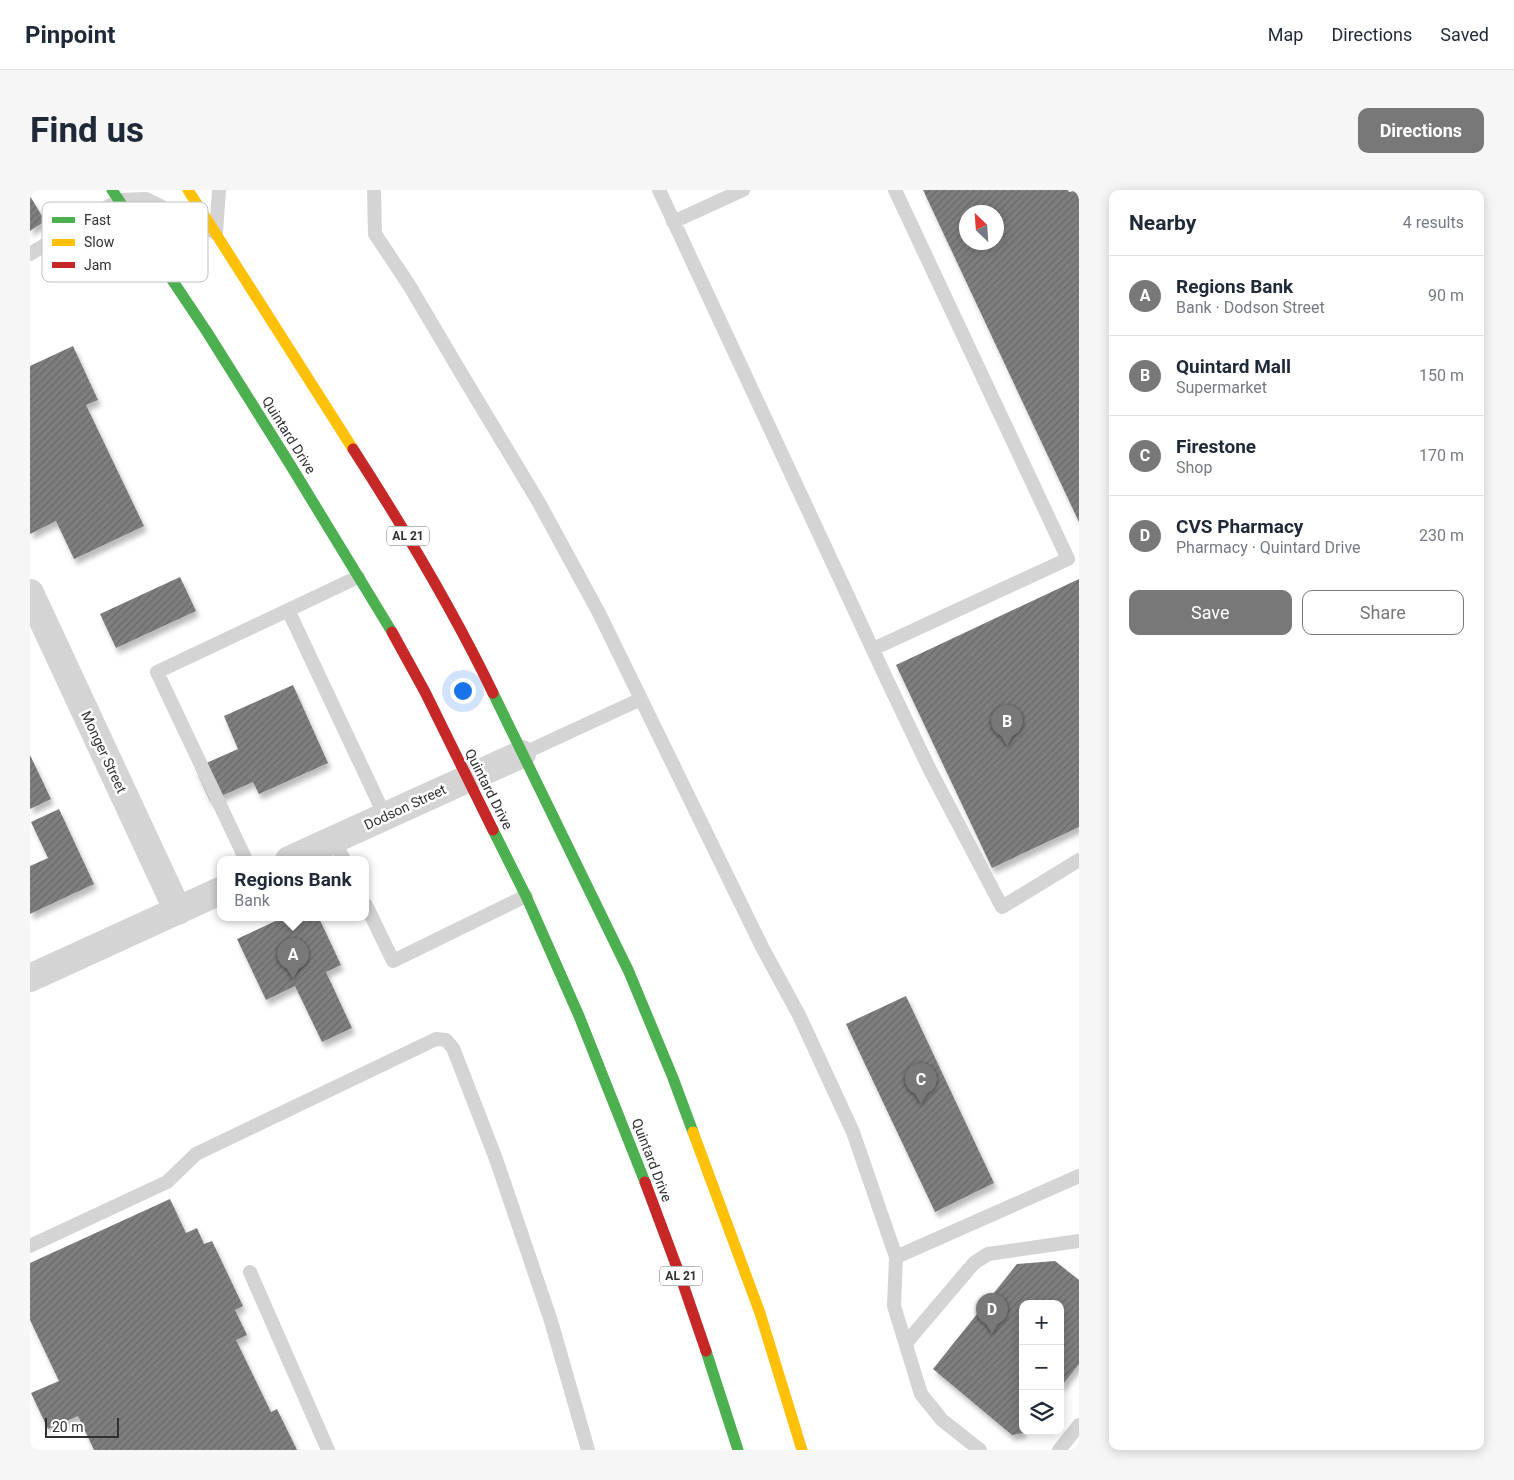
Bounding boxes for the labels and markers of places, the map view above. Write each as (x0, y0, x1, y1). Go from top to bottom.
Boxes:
pin: B (991, 705, 1023, 746)
pin: A (277, 938, 309, 979)
pin: C (905, 1063, 937, 1104)
pin: D (976, 1293, 1008, 1334)

